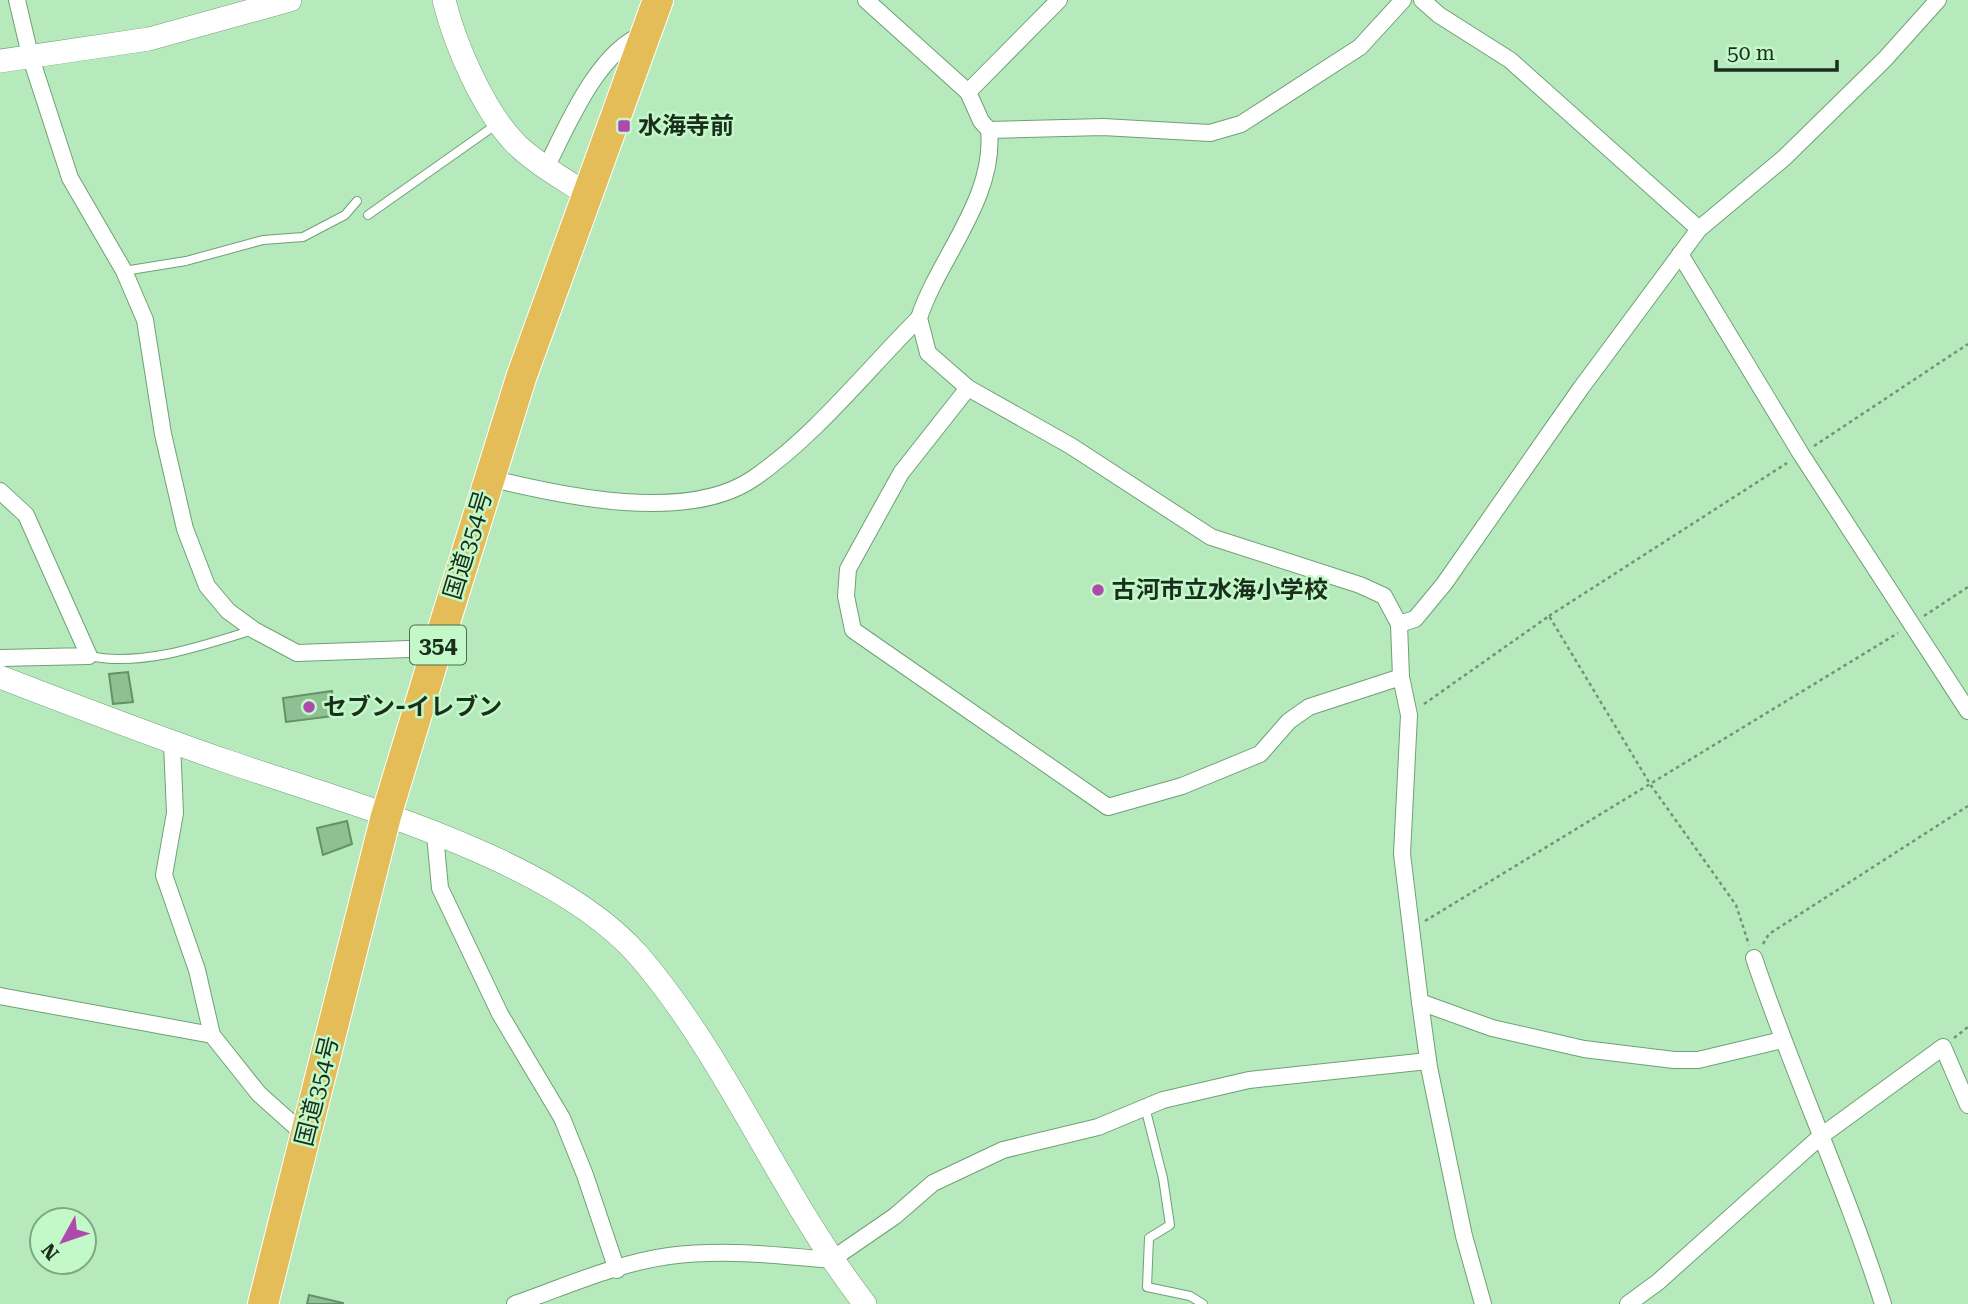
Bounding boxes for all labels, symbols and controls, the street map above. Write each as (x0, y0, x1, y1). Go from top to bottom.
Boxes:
scale bar (1716, 28, 1837, 72)
text: 50 m (1727, 41, 1775, 65)
place label: 水海寺前 (638, 112, 734, 140)
marker: 水海寺前 (616, 118, 632, 134)
street label: 国道354号 (438, 487, 498, 603)
place label: 古河市立水海小学校 (1112, 576, 1328, 604)
marker: 古河市立水海小学校 (1090, 582, 1106, 598)
road number: 354 (410, 625, 466, 664)
place label: セブン-イレブン (323, 693, 502, 721)
marker: セブン-イレブン (301, 699, 317, 715)
street label: 国道354号 (290, 1033, 344, 1149)
north arrow (28, 1206, 98, 1276)
text: N (37, 1238, 64, 1265)

